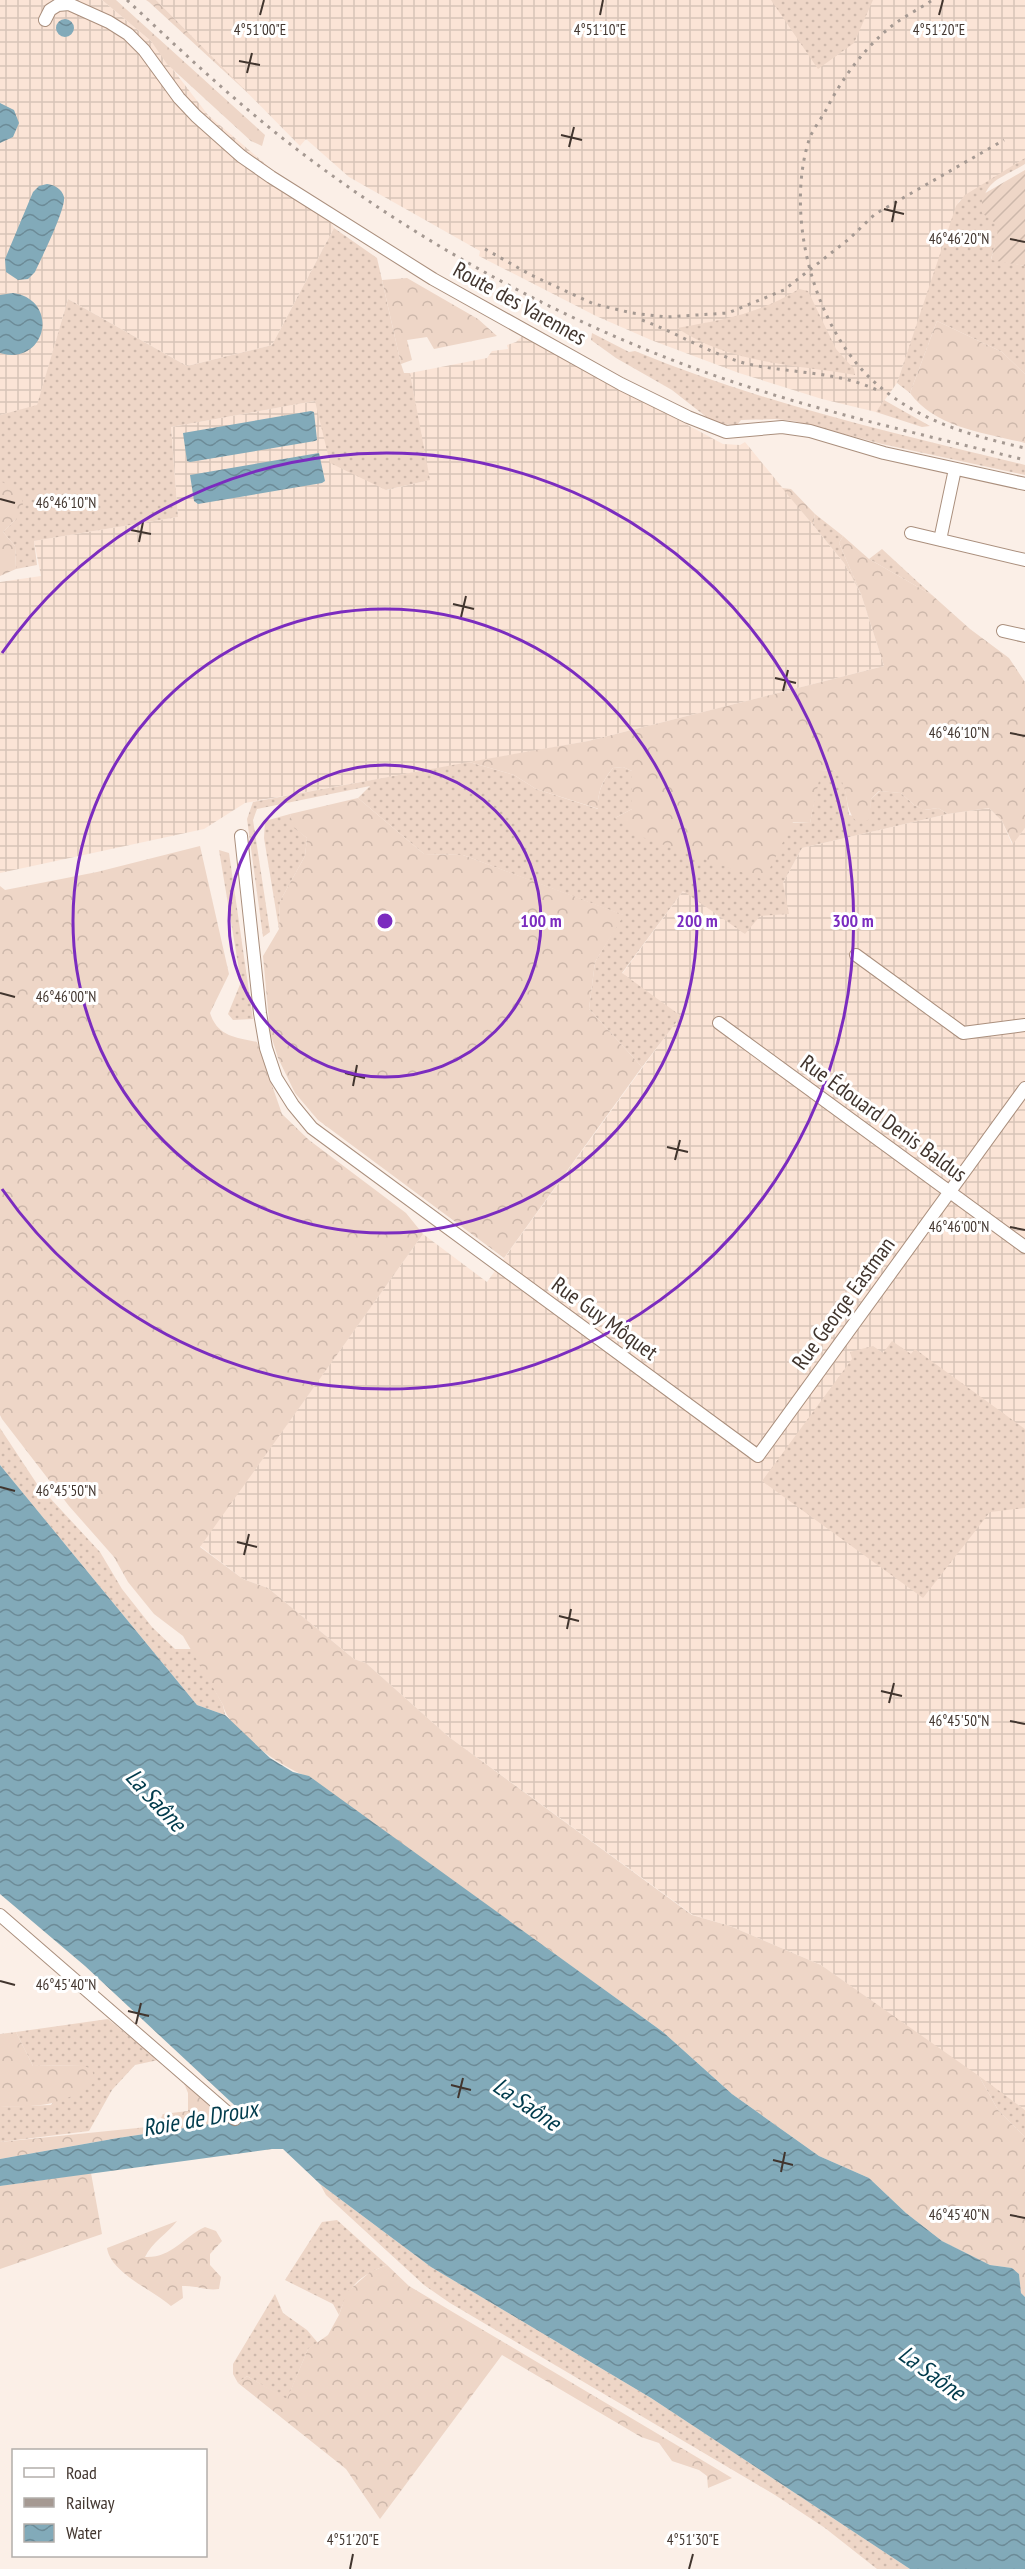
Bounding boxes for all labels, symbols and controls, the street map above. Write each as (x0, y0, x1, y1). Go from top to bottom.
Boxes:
text: 4°51'00"E (234, 20, 286, 39)
text: 4°51'10"E (574, 20, 626, 39)
text: 4°51'20"E (913, 20, 965, 39)
text: 46°46'20"N (929, 229, 989, 248)
street label: Route des Varennes (449, 255, 591, 351)
text: 46°46'10"N (36, 493, 96, 512)
text: 46°46'10"N (929, 723, 989, 742)
text: 100 m (520, 909, 562, 932)
text: 200 m (676, 909, 718, 932)
text: 300 m (832, 909, 874, 932)
centre of rings (375, 911, 395, 931)
text: 46°46'00"N (36, 987, 96, 1006)
street label: Rue Édouard Denis Baldus (795, 1048, 973, 1188)
text: 46°46'00"N (929, 1217, 989, 1236)
street label: Rue George Eastman (786, 1231, 900, 1375)
street label: Rue Guy Môquet (547, 1270, 663, 1366)
text: 46°45'50"N (36, 1481, 96, 1500)
text: 46°45'50"N (929, 1711, 989, 1730)
water label: La Saône (119, 1762, 194, 1840)
text: 46°45'40"N (36, 1975, 96, 1994)
water label: La Saône (487, 2070, 568, 2139)
water label: Roie de Droux (140, 2092, 263, 2143)
text: 46°45'40"N (929, 2205, 989, 2224)
water label: La Saône (893, 2338, 973, 2409)
legend (12, 2449, 207, 2557)
text: Road (66, 2461, 97, 2484)
text: Railway (66, 2491, 115, 2514)
text: Water (66, 2521, 102, 2544)
text: 4°51'20"E (327, 2530, 379, 2549)
text: 4°51'30"E (667, 2530, 719, 2549)

